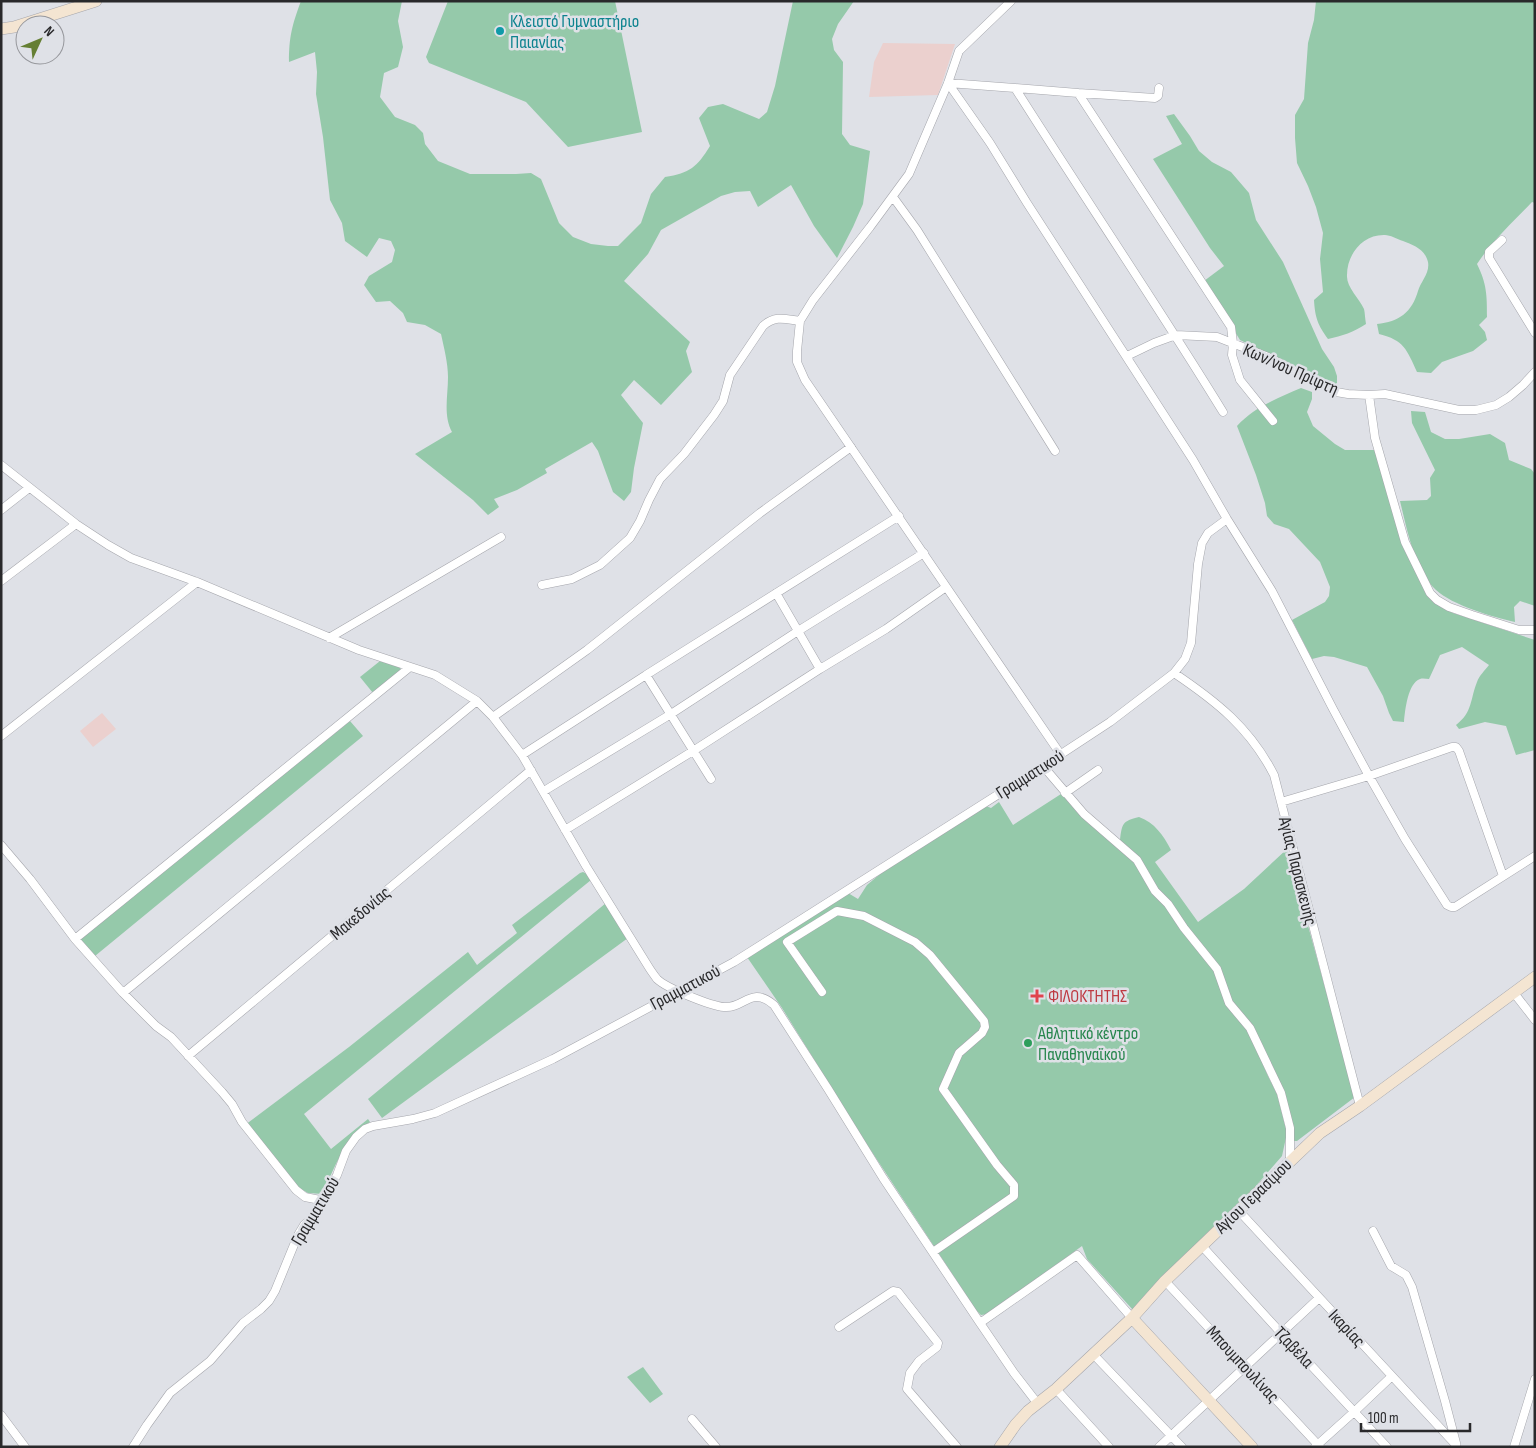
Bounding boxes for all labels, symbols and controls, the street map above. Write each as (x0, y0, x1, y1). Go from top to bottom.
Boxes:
place label: Κλειστό Γυμναστήριο Παιανίας (510, 11, 639, 53)
north arrow (15, 15, 65, 65)
text: N (40, 23, 58, 40)
marker: Κλειστό Γυμναστήριο Παιανίας (494, 25, 506, 37)
street label: Κων/νου Πρίφτη (1240, 339, 1342, 400)
street label: Γραμματικού (992, 745, 1068, 804)
street label: Αγίας Παρασκευής (1274, 814, 1321, 928)
street label: Μακεδονίας (326, 882, 395, 945)
street label: Γραμματικού (647, 960, 724, 1015)
place label: ΦΙΛΟΚΤΗΤΗΣ (1048, 986, 1127, 1007)
marker: ΦΙΛΟΚΤΗΤΗΣ (1030, 989, 1044, 1003)
place label: Αθλητικό κέντρο Παναθηναϊκού (1037, 1023, 1138, 1065)
marker: Αθλητικό κέντρο Παναθηναϊκού (1022, 1037, 1034, 1049)
street label: Αγίου Γερασίμου (1210, 1155, 1296, 1239)
street label: Γραμματικού (287, 1173, 344, 1249)
street label: Ικαρίας (1324, 1305, 1369, 1352)
street label: Μπουμπουλίνας (1202, 1322, 1284, 1407)
street label: Τζαβέλα (1269, 1322, 1318, 1373)
scale bar (1361, 1400, 1470, 1432)
text: 100 m (1368, 1409, 1399, 1428)

